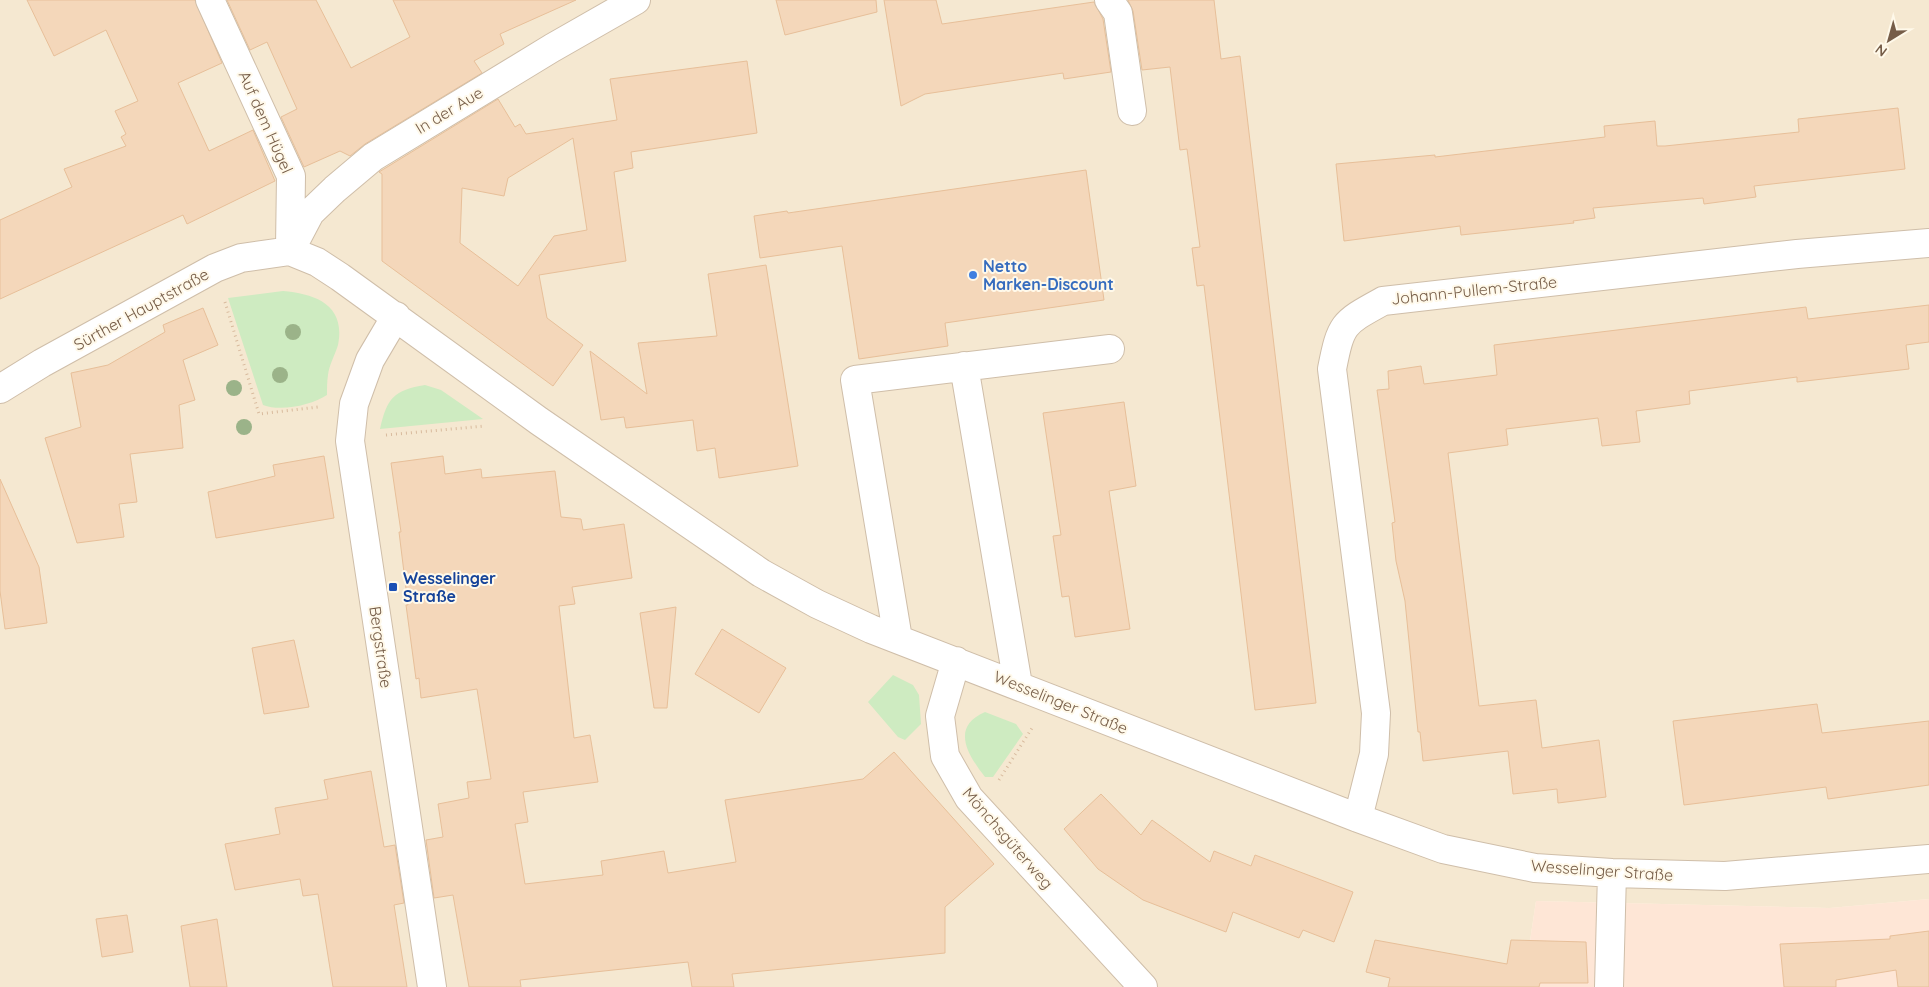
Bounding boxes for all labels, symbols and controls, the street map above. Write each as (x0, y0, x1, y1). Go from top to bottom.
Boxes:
north arrow (1864, 15, 1914, 65)
text: N (1872, 40, 1891, 61)
street label: Auf dem Hügel (235, 68, 297, 176)
street label: In der Aue (412, 82, 486, 138)
place label: Netto Marken-Discount (983, 256, 1114, 294)
street label: Sürther Hauptstraße (70, 264, 212, 354)
marker: Netto Marken-Discount (967, 269, 979, 281)
street label: Johann-Pullem-Straße (1390, 271, 1558, 309)
place label: Wesselinger Straße (403, 568, 496, 606)
marker: Wesselinger Straße (387, 581, 399, 593)
street label: Bergstraße (365, 605, 397, 689)
street label: Wesselinger Straße (991, 666, 1131, 738)
street label: Mönchsgüterweg (958, 783, 1058, 893)
street label: Wesselinger Straße (1530, 855, 1674, 885)

